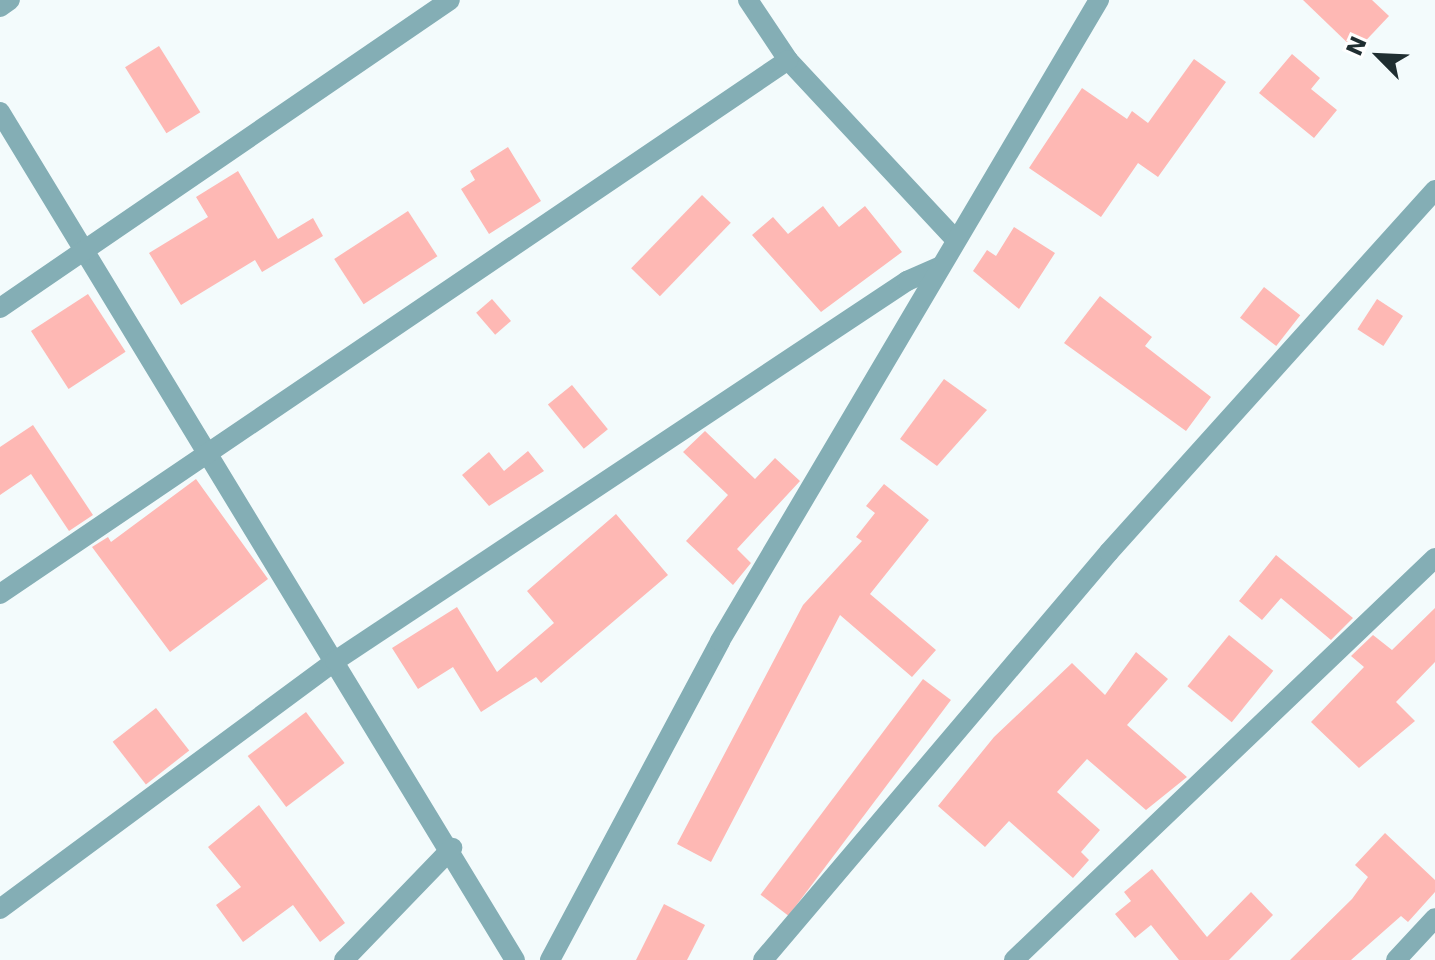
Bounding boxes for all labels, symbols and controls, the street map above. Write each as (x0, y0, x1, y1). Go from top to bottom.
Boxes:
north arrow (1339, 16, 1419, 96)
text: N (1341, 33, 1372, 60)

